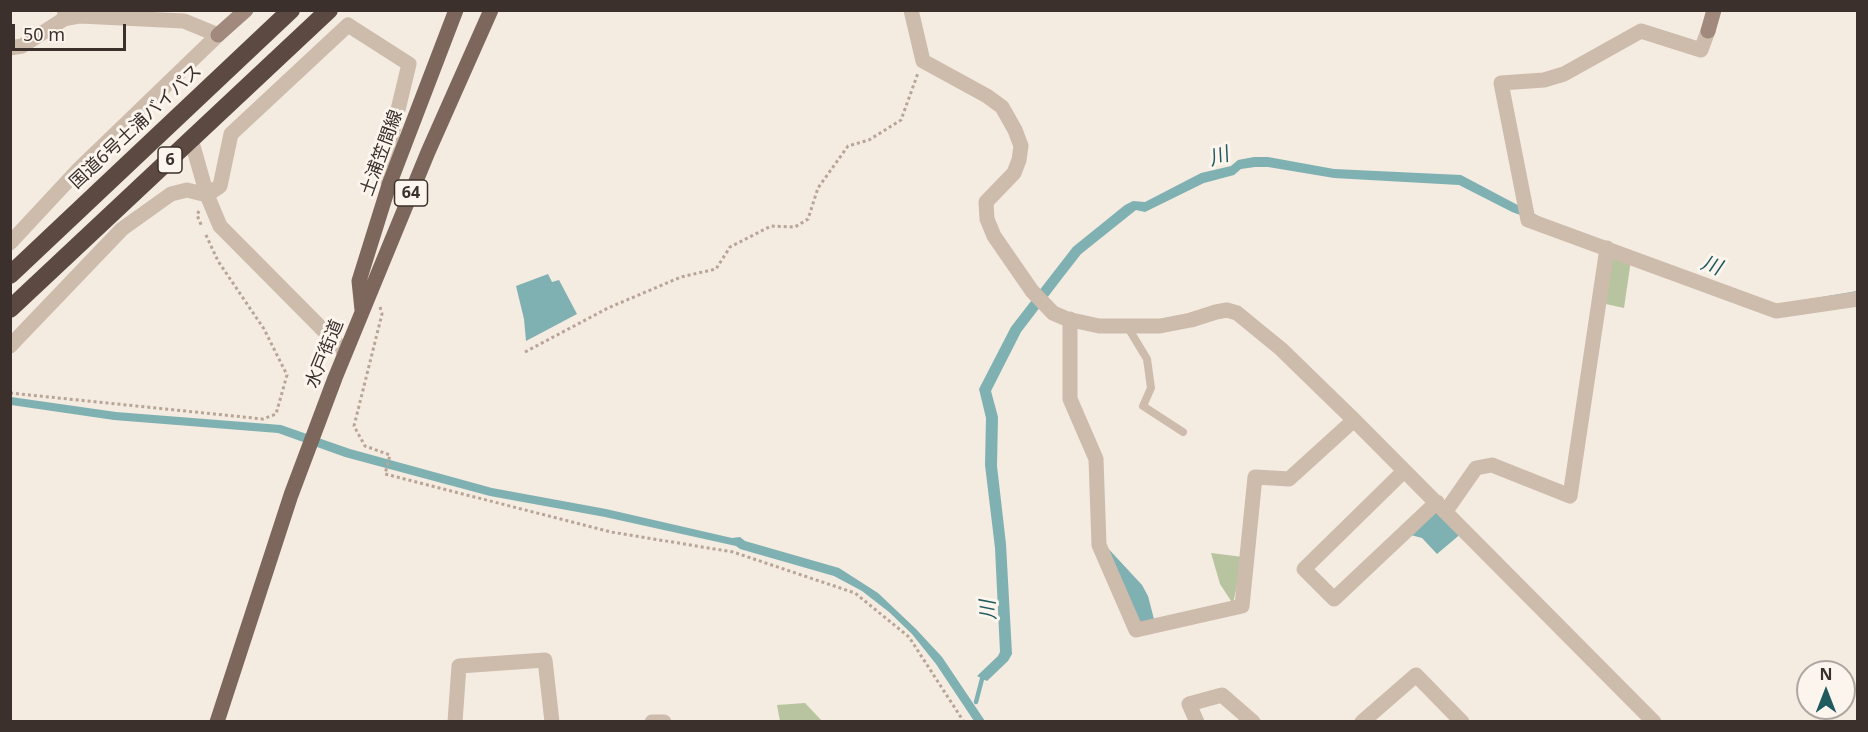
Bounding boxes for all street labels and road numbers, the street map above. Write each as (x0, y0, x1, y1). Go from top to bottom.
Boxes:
street label: 国道6号土浦バイパス (66, 60, 206, 194)
street label: 土浦笠間線 (356, 107, 408, 199)
road number: 6 (158, 147, 182, 173)
road number: 64 (394, 180, 428, 206)
street label: 水戸街道 (302, 317, 348, 391)

